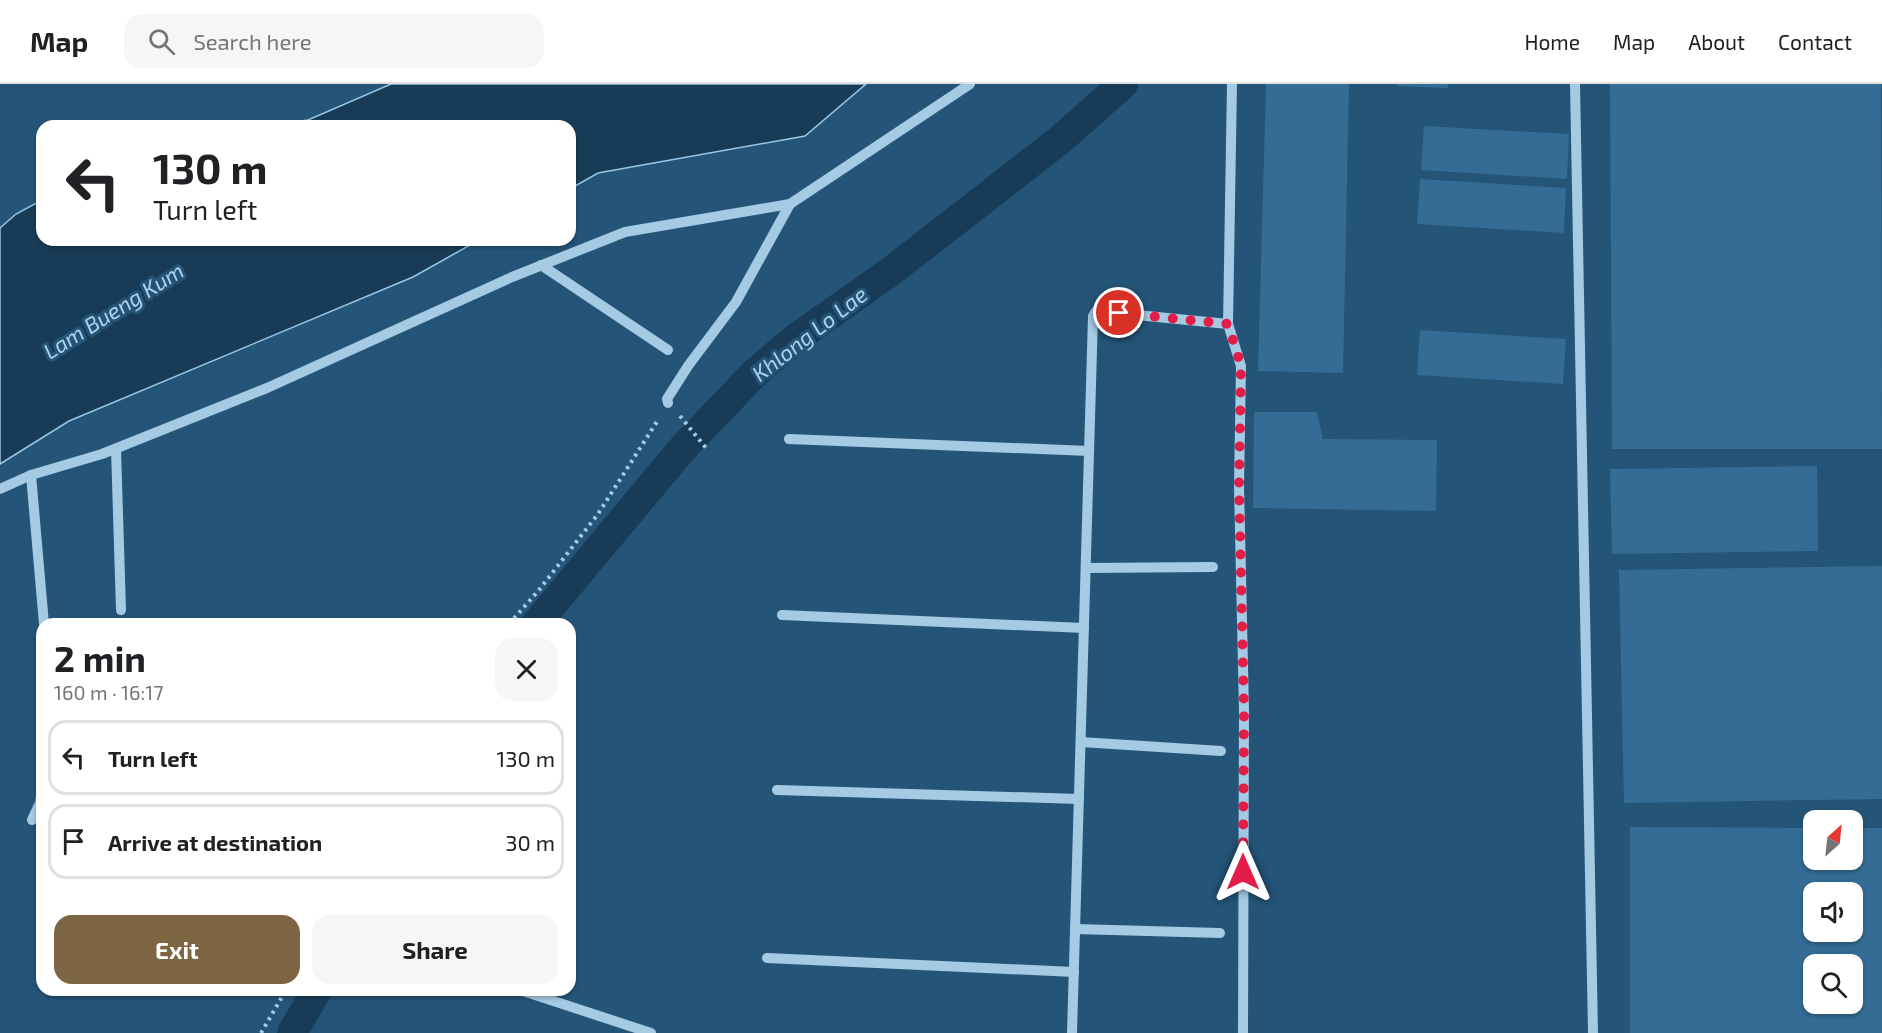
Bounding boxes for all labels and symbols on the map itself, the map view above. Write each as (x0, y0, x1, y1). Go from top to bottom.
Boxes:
water label: Lam Bueng Kum (38, 256, 188, 364)
water label: Khlong Lo Lae (746, 280, 872, 386)
pin (1093, 287, 1144, 338)
north arrow (1803, 810, 1863, 870)
position arrow (1211, 840, 1275, 904)

